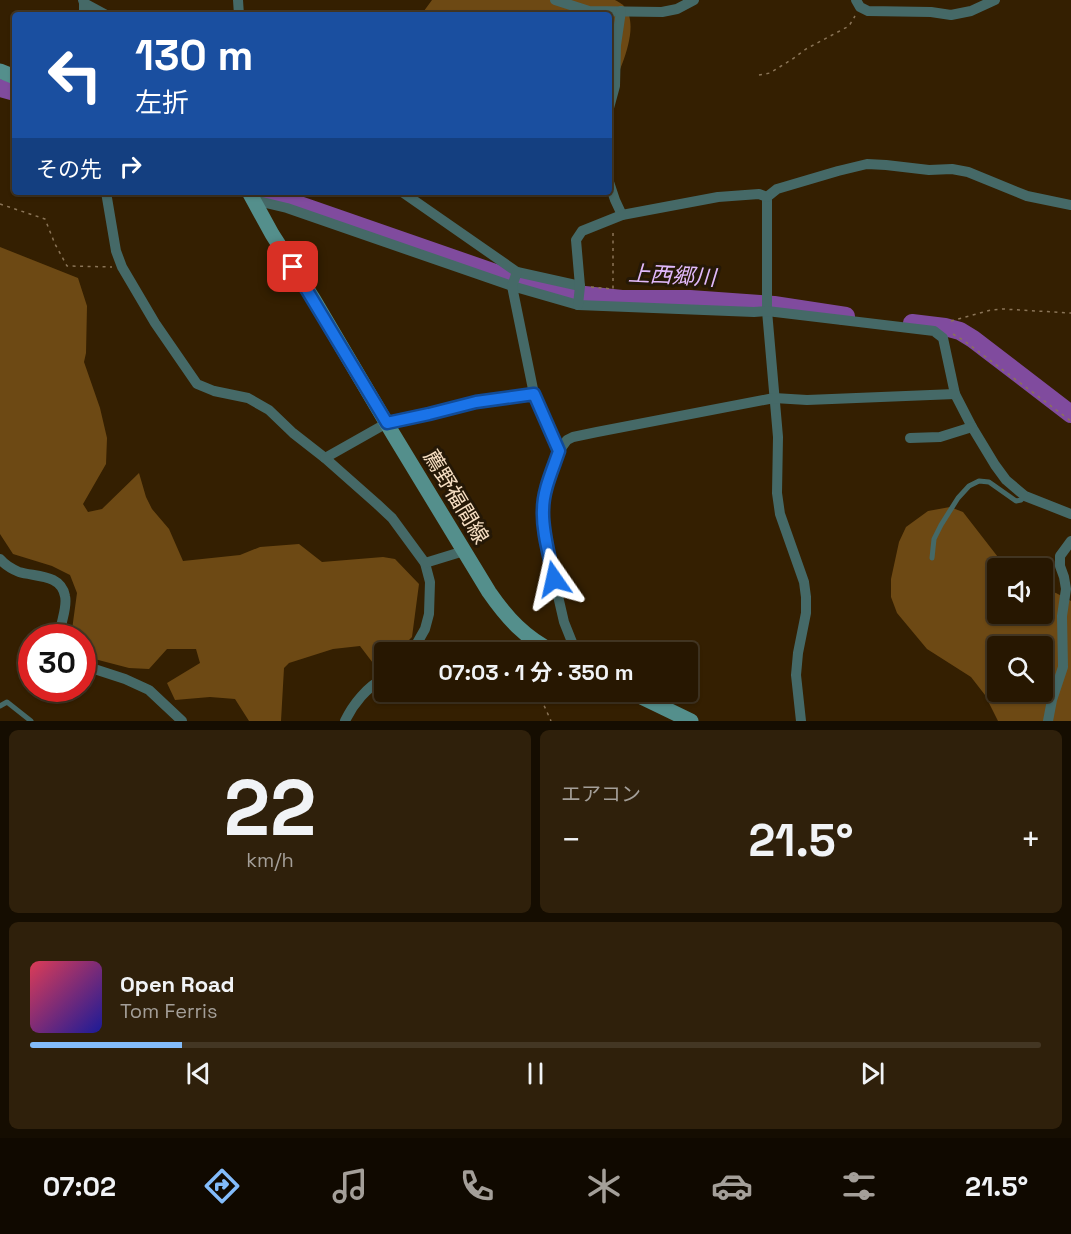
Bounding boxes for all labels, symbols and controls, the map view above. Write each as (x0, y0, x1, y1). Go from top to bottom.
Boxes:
text: 130 m (135, 29, 253, 82)
icon: left (36, 36, 114, 114)
text: 左折 (135, 85, 189, 120)
icon: right (114, 150, 147, 183)
text: その先 (36, 155, 102, 183)
pin (267, 241, 318, 292)
icon: arrive (276, 250, 309, 283)
water label: 上西郷川 (627, 259, 719, 291)
street label: 薦野福間線 (418, 445, 495, 549)
position arrow (522, 547, 586, 611)
map controls (987, 558, 1053, 702)
button: sound (987, 558, 1053, 624)
speed limit sign: 30 (18, 624, 96, 702)
button: search (987, 636, 1053, 702)
text: 07:03 · 1 分 · 350 m (439, 658, 633, 686)
text: 22 (224, 758, 316, 858)
text: エアコン (561, 781, 641, 807)
text: 21.5° (748, 812, 854, 869)
text: − (561, 819, 581, 861)
text: + (1021, 819, 1041, 861)
text: km/h (246, 847, 294, 873)
text: Open Road (120, 970, 235, 998)
text: Tom Ferris (120, 998, 218, 1024)
icon: previous (182, 1057, 215, 1090)
icon: pause (519, 1057, 552, 1090)
icon: next (856, 1057, 889, 1090)
icon: directions (201, 1165, 243, 1207)
icon: music (329, 1165, 371, 1207)
icon: phone (456, 1165, 498, 1207)
icon: climate (583, 1165, 625, 1207)
icon: car (711, 1165, 753, 1207)
icon: filters (838, 1165, 880, 1207)
text: 07:02 (43, 1169, 116, 1204)
text: 21.5° (965, 1169, 1028, 1204)

